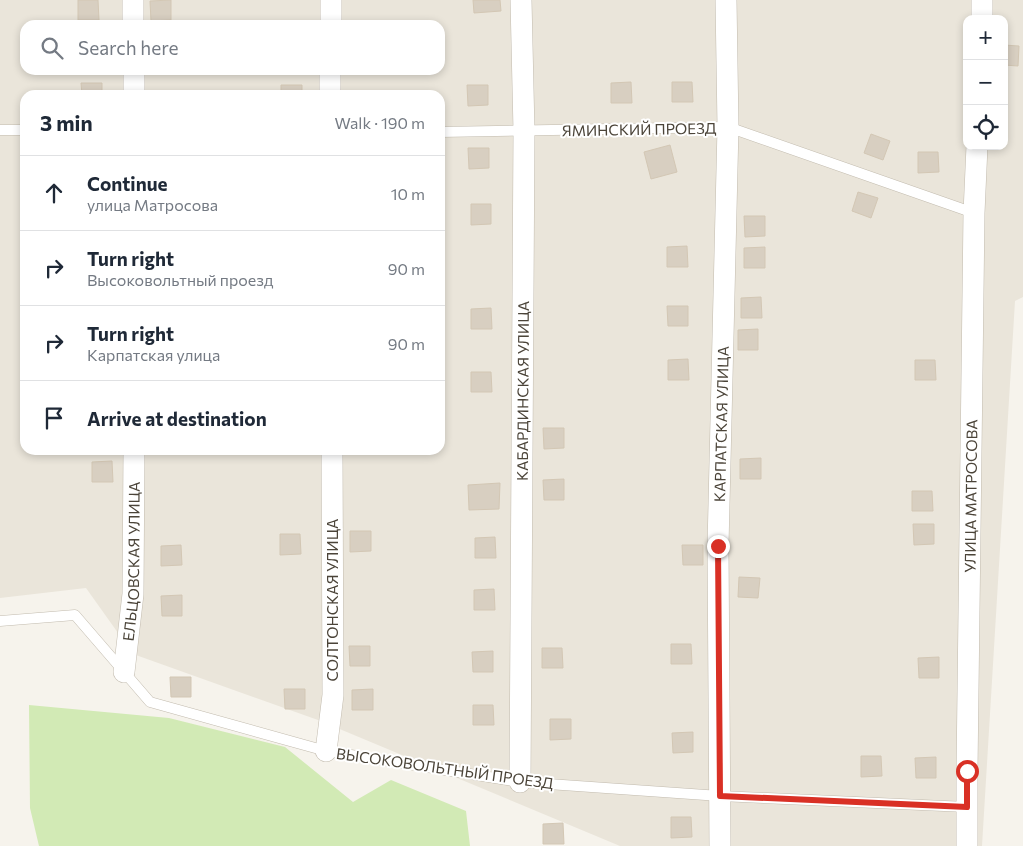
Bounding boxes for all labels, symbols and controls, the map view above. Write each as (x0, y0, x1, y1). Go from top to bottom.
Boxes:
map controls (963, 15, 1008, 150)
button: + (963, 15, 1008, 60)
search box (20, 20, 445, 75)
icon: search (38, 34, 66, 62)
text: Search here (78, 36, 178, 59)
button: − (963, 60, 1008, 105)
button: locate (963, 105, 1008, 150)
text: 3 min (40, 110, 93, 135)
text: Walk · 190 m (335, 113, 425, 132)
street label: ЯМИНСКИЙ ПРОЕЗД (561, 119, 717, 139)
text: Continue (87, 172, 167, 195)
icon: ahead (40, 179, 68, 207)
text: 10 m (391, 184, 425, 203)
text: улица Матросова (87, 195, 218, 214)
text: Turn right (87, 247, 174, 270)
icon: right (40, 254, 68, 282)
text: 90 m (388, 259, 425, 278)
text: Высоковольтный проезд (87, 270, 273, 289)
street label: КАБАРДИНСКАЯ УЛИЦА (513, 301, 532, 481)
text: Turn right (87, 322, 174, 345)
icon: right (40, 329, 68, 357)
text: 90 m (388, 334, 425, 353)
text: Карпатская улица (87, 345, 220, 364)
street label: КАРПАТСКАЯ УЛИЦА (710, 346, 732, 502)
icon: arrive (40, 404, 68, 432)
text: Arrive at destination (87, 407, 267, 430)
street label: УЛИЦА МАТРОСОВА (960, 419, 980, 573)
street label: ЕЛЬЦОВСКАЯ УЛИЦА (119, 482, 143, 642)
street label: СОЛТОНСКАЯ УЛИЦА (323, 519, 341, 681)
route end (707, 535, 730, 558)
street label: ВЫСОКОВОЛЬТНЫЙ ПРОЕЗД (335, 744, 555, 792)
route start (956, 760, 979, 783)

